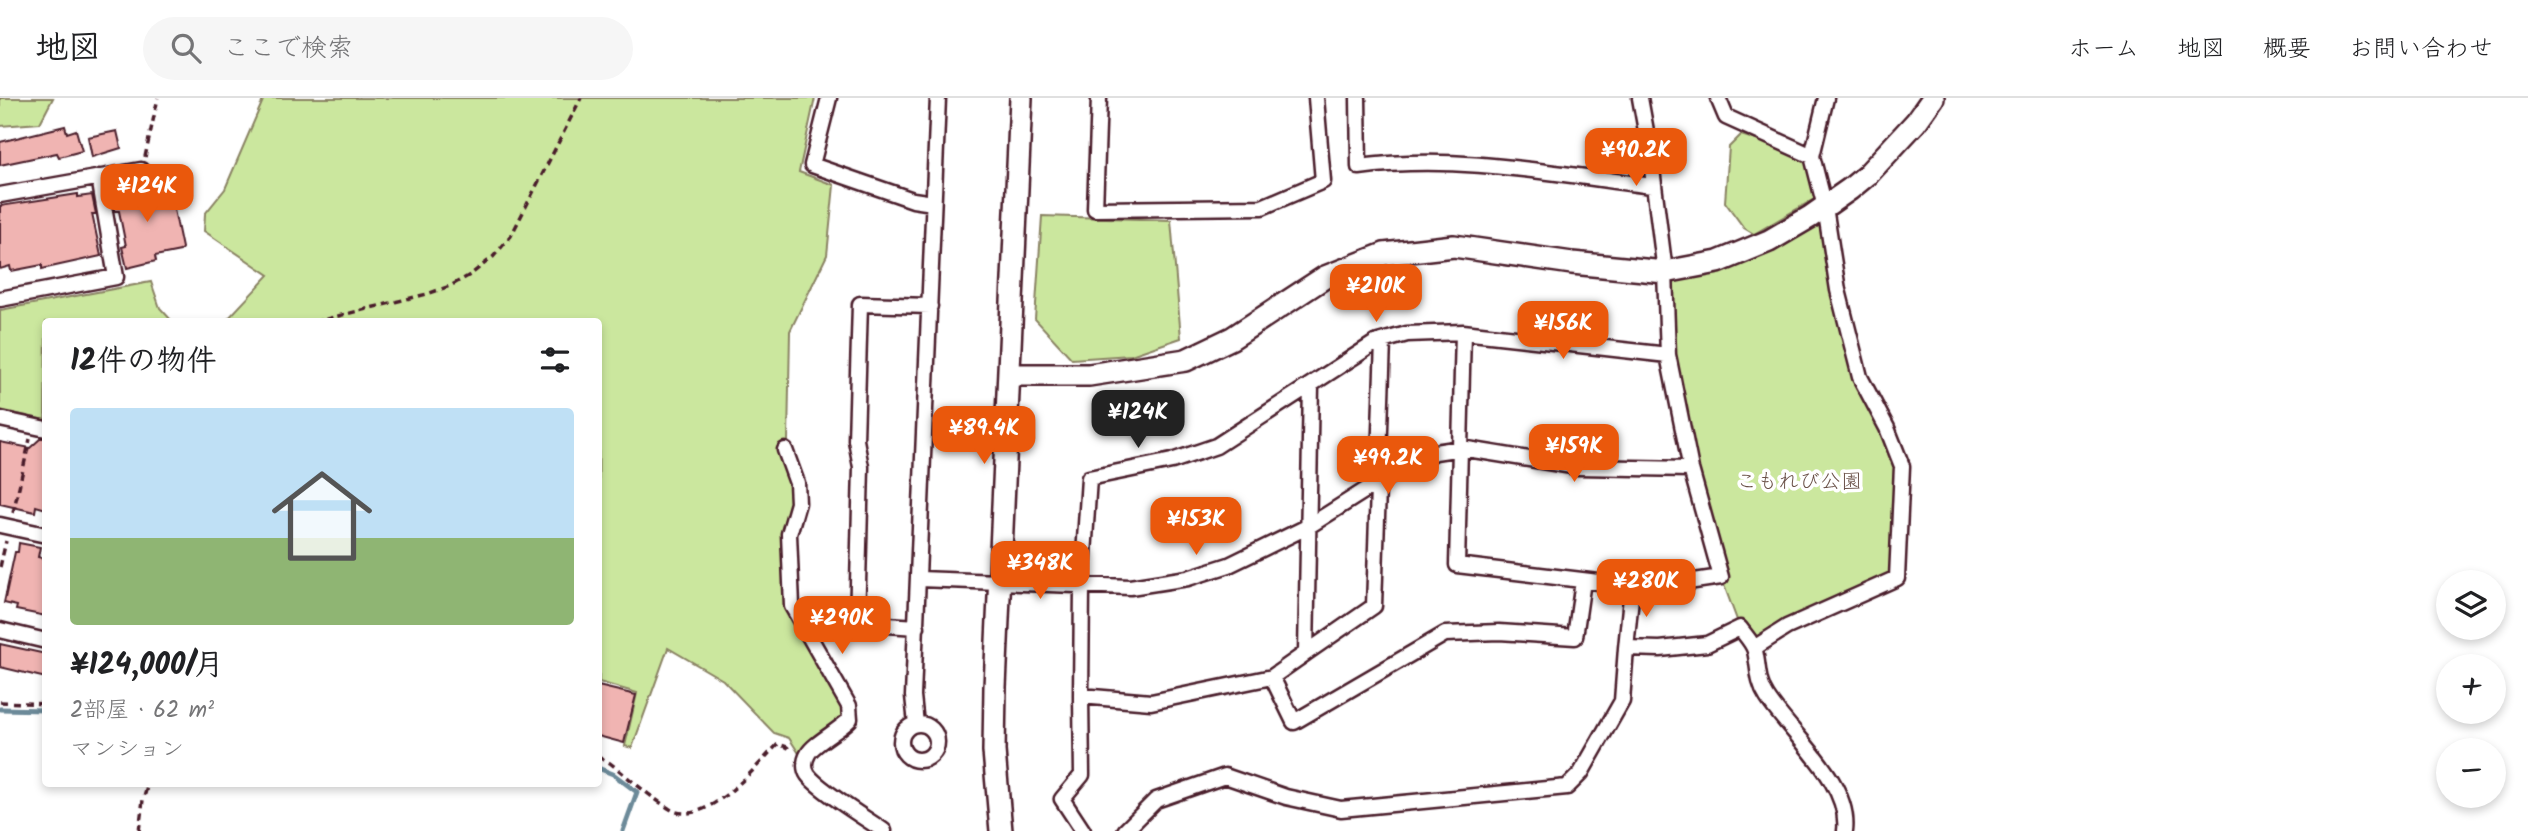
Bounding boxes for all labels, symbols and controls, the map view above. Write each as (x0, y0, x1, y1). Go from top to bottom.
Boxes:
search box (143, 17, 633, 80)
text: 地図 (35, 23, 101, 76)
text: ここで検索 (223, 28, 353, 70)
icon: search (167, 29, 205, 67)
text: ホーム (2068, 30, 2139, 69)
text: 地図 (2177, 30, 2225, 69)
text: 概要 (2263, 30, 2311, 69)
text: お問い合わせ (2349, 30, 2493, 69)
pin: ¥90.2K (1579, 129, 1693, 188)
text: ¥90.2K (1601, 133, 1671, 169)
pin: ¥124K (98, 164, 196, 224)
text: ¥124K (117, 169, 177, 205)
pin: ¥210K (1327, 264, 1425, 324)
text: ¥210K (1346, 269, 1406, 305)
pin: ¥156K (1514, 302, 1612, 361)
text: ¥156K (1533, 306, 1593, 342)
text: 12件の物件 (70, 338, 217, 386)
icon: filters (536, 341, 574, 379)
pin: ¥124K (1089, 390, 1187, 450)
text: ¥124K (1108, 395, 1168, 431)
pin: ¥89.4K (927, 406, 1041, 466)
text: ¥89.4K (948, 411, 1020, 447)
pin: ¥159K (1525, 424, 1623, 484)
text: ¥159K (1545, 429, 1603, 465)
pin: ¥99.2K (1331, 436, 1445, 496)
text: ¥99.2K (1353, 441, 1423, 477)
icon: home (259, 453, 385, 579)
park label: こもれび公園 (1736, 466, 1862, 499)
pin: ¥153K (1147, 498, 1245, 557)
text: ¥153K (1166, 502, 1226, 538)
pin: ¥348K (991, 542, 1089, 601)
text: ¥348K (1007, 546, 1073, 582)
pin: ¥280K (1597, 560, 1695, 619)
text: ¥280K (1613, 564, 1679, 600)
map controls (2436, 570, 2506, 808)
button: layers (2436, 570, 2506, 640)
pin: ¥290K (793, 596, 891, 656)
text: ¥290K (810, 601, 874, 637)
text: ¥124,000/月 (70, 642, 224, 690)
button: + (2436, 654, 2506, 724)
text: 2部屋 · 62 m² (70, 693, 214, 729)
text: マンション (70, 732, 184, 768)
button: − (2436, 738, 2506, 808)

